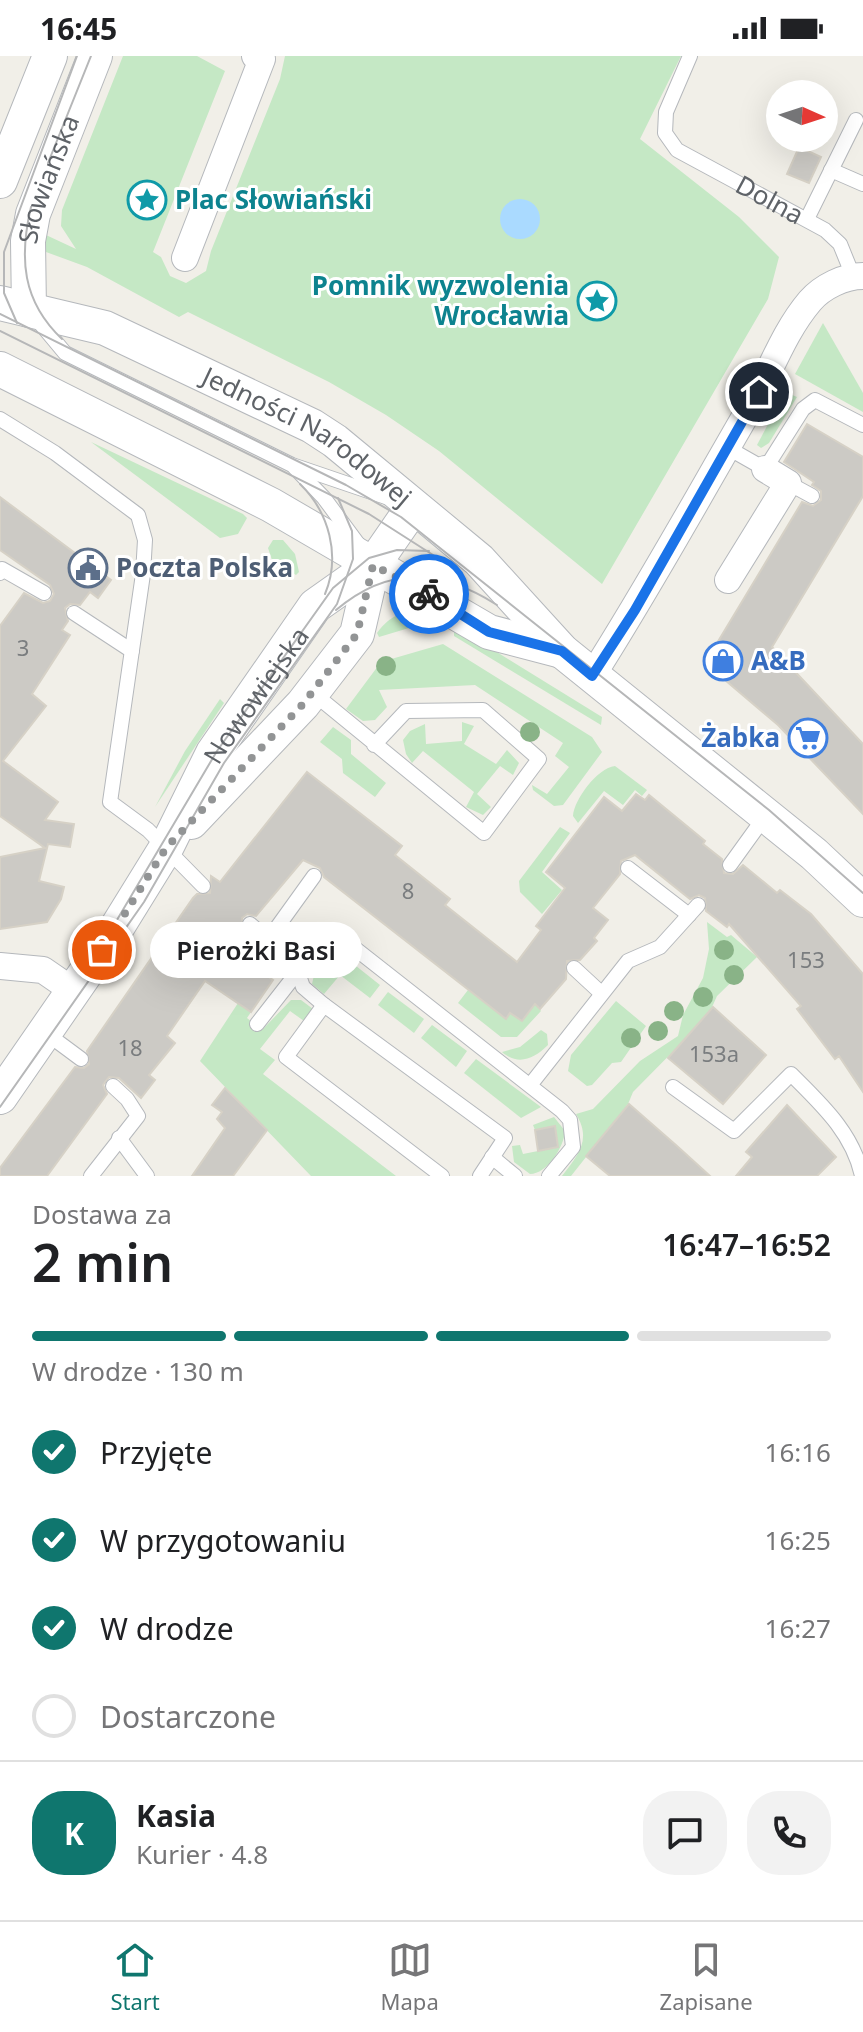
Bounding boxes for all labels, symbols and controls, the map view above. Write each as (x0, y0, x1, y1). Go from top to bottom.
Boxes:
text: 16:45 (40, 8, 117, 49)
north arrow (766, 80, 838, 152)
map controls (766, 80, 838, 152)
street label: Słowiańska (9, 109, 87, 247)
street label: Dolna (730, 166, 810, 232)
place icon: Plac Słowiański (126, 179, 168, 221)
place label: Plac Słowiański (175, 181, 372, 217)
place label: Pomnik wyzwolenia Wrocławia (312, 267, 569, 333)
place icon: Pomnik wyzwolenia Wrocławia (576, 280, 618, 322)
street label: Jedności Narodowej (194, 356, 420, 514)
pin (725, 358, 793, 426)
icon: home (737, 370, 781, 414)
public building icon: Poczta Polska (67, 547, 109, 589)
place label: Poczta Polska (116, 549, 293, 585)
courier (389, 554, 469, 634)
icon: bike (407, 572, 451, 616)
street label: Nowowiejska (194, 619, 317, 770)
house number: 3 (17, 632, 29, 662)
shop icon: A&B (702, 640, 744, 682)
place label: A&B (751, 642, 806, 678)
supermarket icon: Żabka (787, 717, 829, 759)
place label: Żabka (701, 719, 780, 755)
house number: 8 (402, 875, 414, 905)
pin (68, 916, 136, 984)
callout: Pierożki Basi (150, 922, 362, 978)
icon: bag (80, 928, 124, 972)
text: Pierożki Basi (176, 932, 336, 968)
house number: 153 (787, 944, 825, 974)
house number: 18 (117, 1032, 143, 1062)
house number: 153a (689, 1038, 739, 1068)
text: Dostawa za (32, 1196, 172, 1232)
text: 16:47–16:52 (662, 1224, 831, 1265)
text: 2 min (32, 1226, 173, 1297)
text: W drodze · 130 m (32, 1353, 244, 1389)
icon: check (32, 1430, 76, 1474)
text: Przyjęte (100, 1432, 212, 1473)
text: 16:16 (765, 1434, 831, 1470)
icon: check (32, 1518, 76, 1562)
text: W przygotowaniu (100, 1520, 346, 1561)
text: 16:25 (765, 1522, 831, 1558)
icon: check (32, 1606, 76, 1650)
text: W drodze (100, 1608, 234, 1649)
text: 16:27 (765, 1610, 831, 1646)
text: Dostarczone (100, 1696, 276, 1737)
button: chat (643, 1791, 727, 1875)
button: phone (747, 1791, 831, 1875)
text: Kasia (136, 1795, 216, 1836)
text: K (64, 1813, 84, 1854)
text: Kurier · 4.8 (136, 1836, 268, 1872)
tab: Start (110, 1938, 160, 2016)
tab: Mapa (381, 1938, 439, 2016)
tab: Zapisane (660, 1938, 753, 2016)

